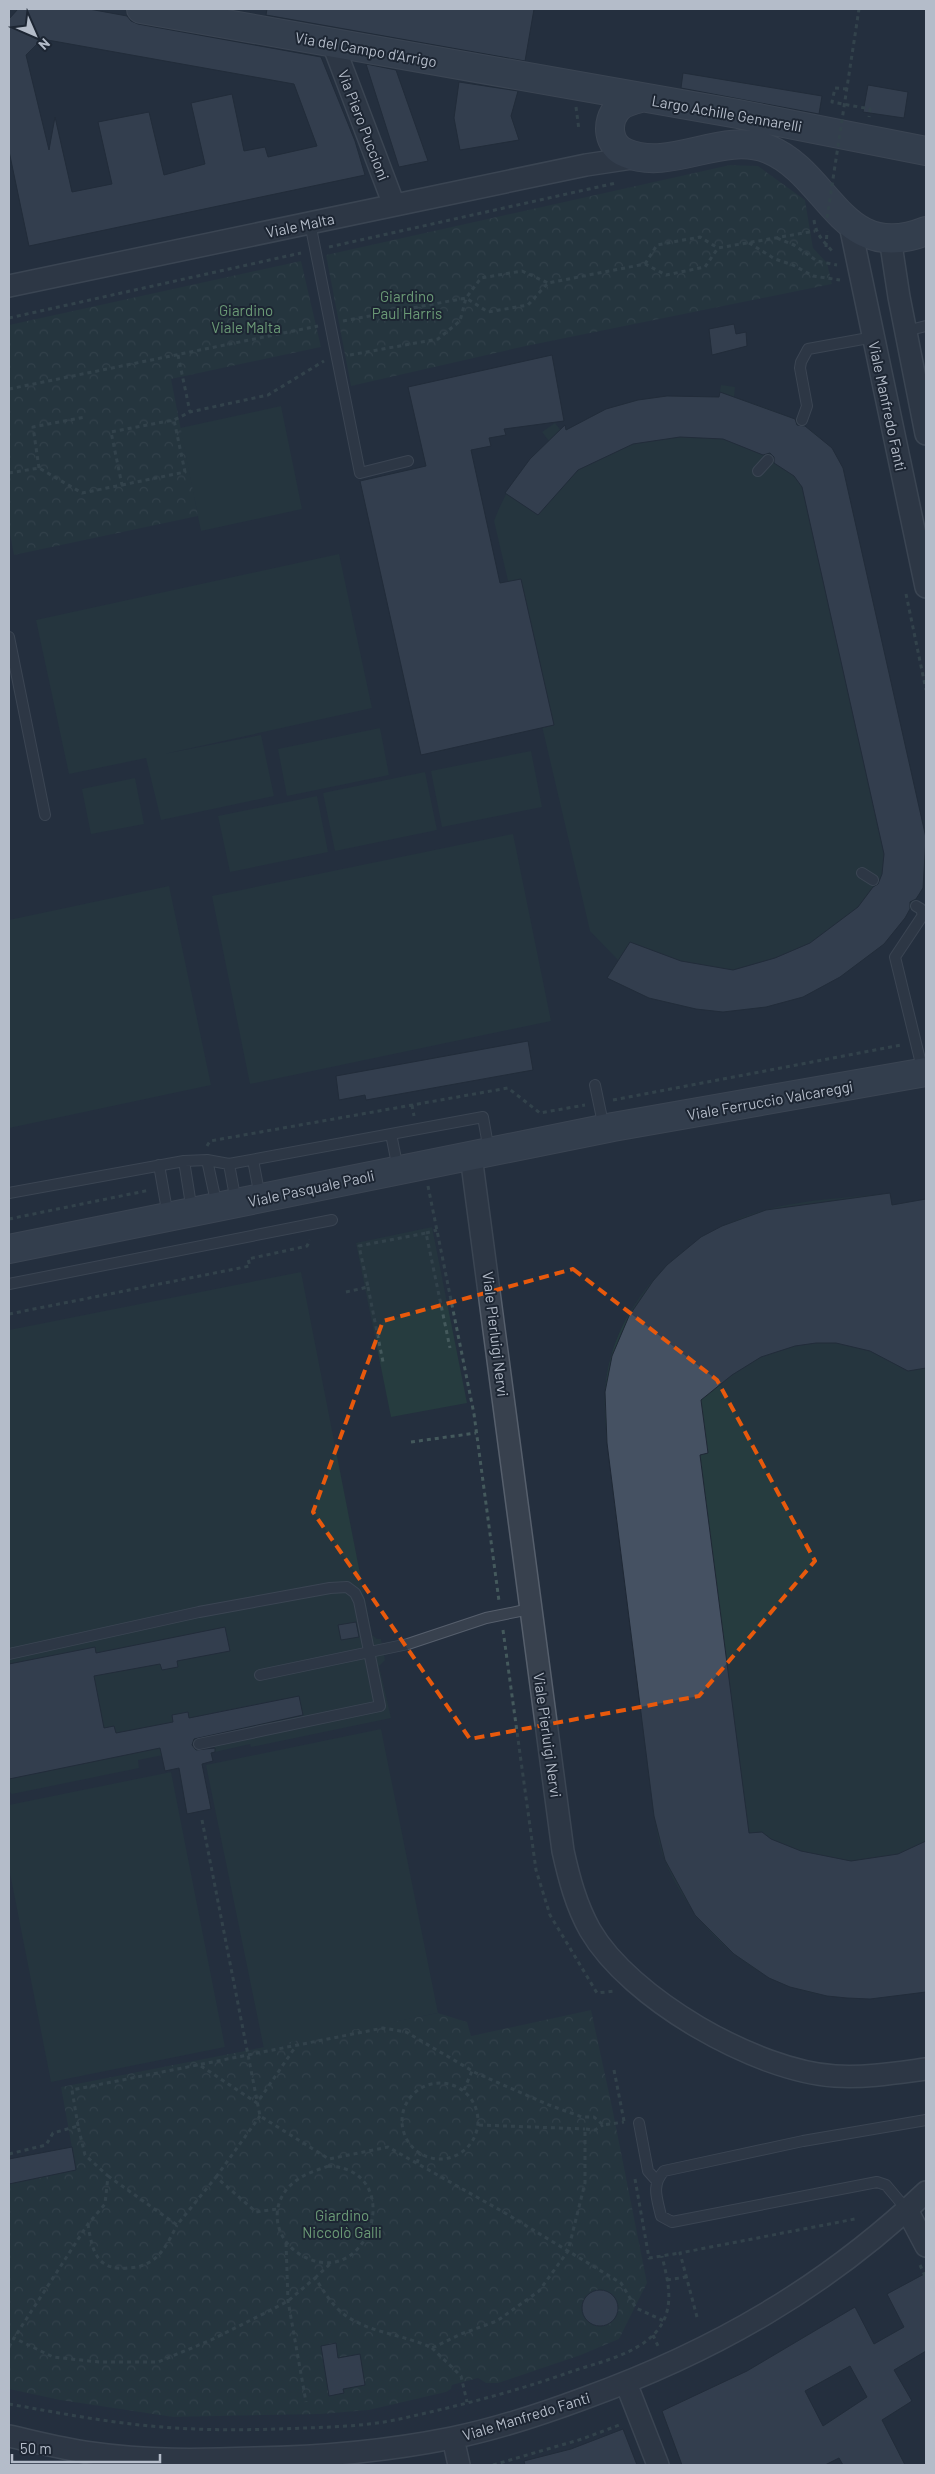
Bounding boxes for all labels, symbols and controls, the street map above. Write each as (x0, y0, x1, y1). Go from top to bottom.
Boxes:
north arrow (10, 10, 60, 60)
street label: Via del Campo d'Arrigo (294, 28, 438, 70)
text: N (35, 35, 54, 54)
street label: Via Piero Puccioni (335, 67, 393, 183)
street label: Largo Achille Gennarelli (650, 91, 804, 135)
street label: Viale Malta (264, 209, 336, 241)
park label: Giardino Paul Harris (372, 287, 442, 322)
park label: Giardino Viale Malta (211, 301, 281, 336)
street label: Viale Manfredo Fanti (865, 339, 911, 473)
street label: Viale Ferruccio Valcareggi (686, 1077, 854, 1123)
street label: Viale Pasquale Paoli (246, 1166, 376, 1210)
street label: Viale Pierluigi Nervi (479, 1270, 513, 1398)
street label: Viale Pierluigi Nervi (530, 1671, 566, 1799)
park label: Giardino Niccolò Galli (302, 2206, 382, 2241)
street label: Viale Manfredo Fanti (460, 2388, 592, 2444)
scale bar (12, 2432, 160, 2464)
text: 50 m (20, 2439, 52, 2457)

